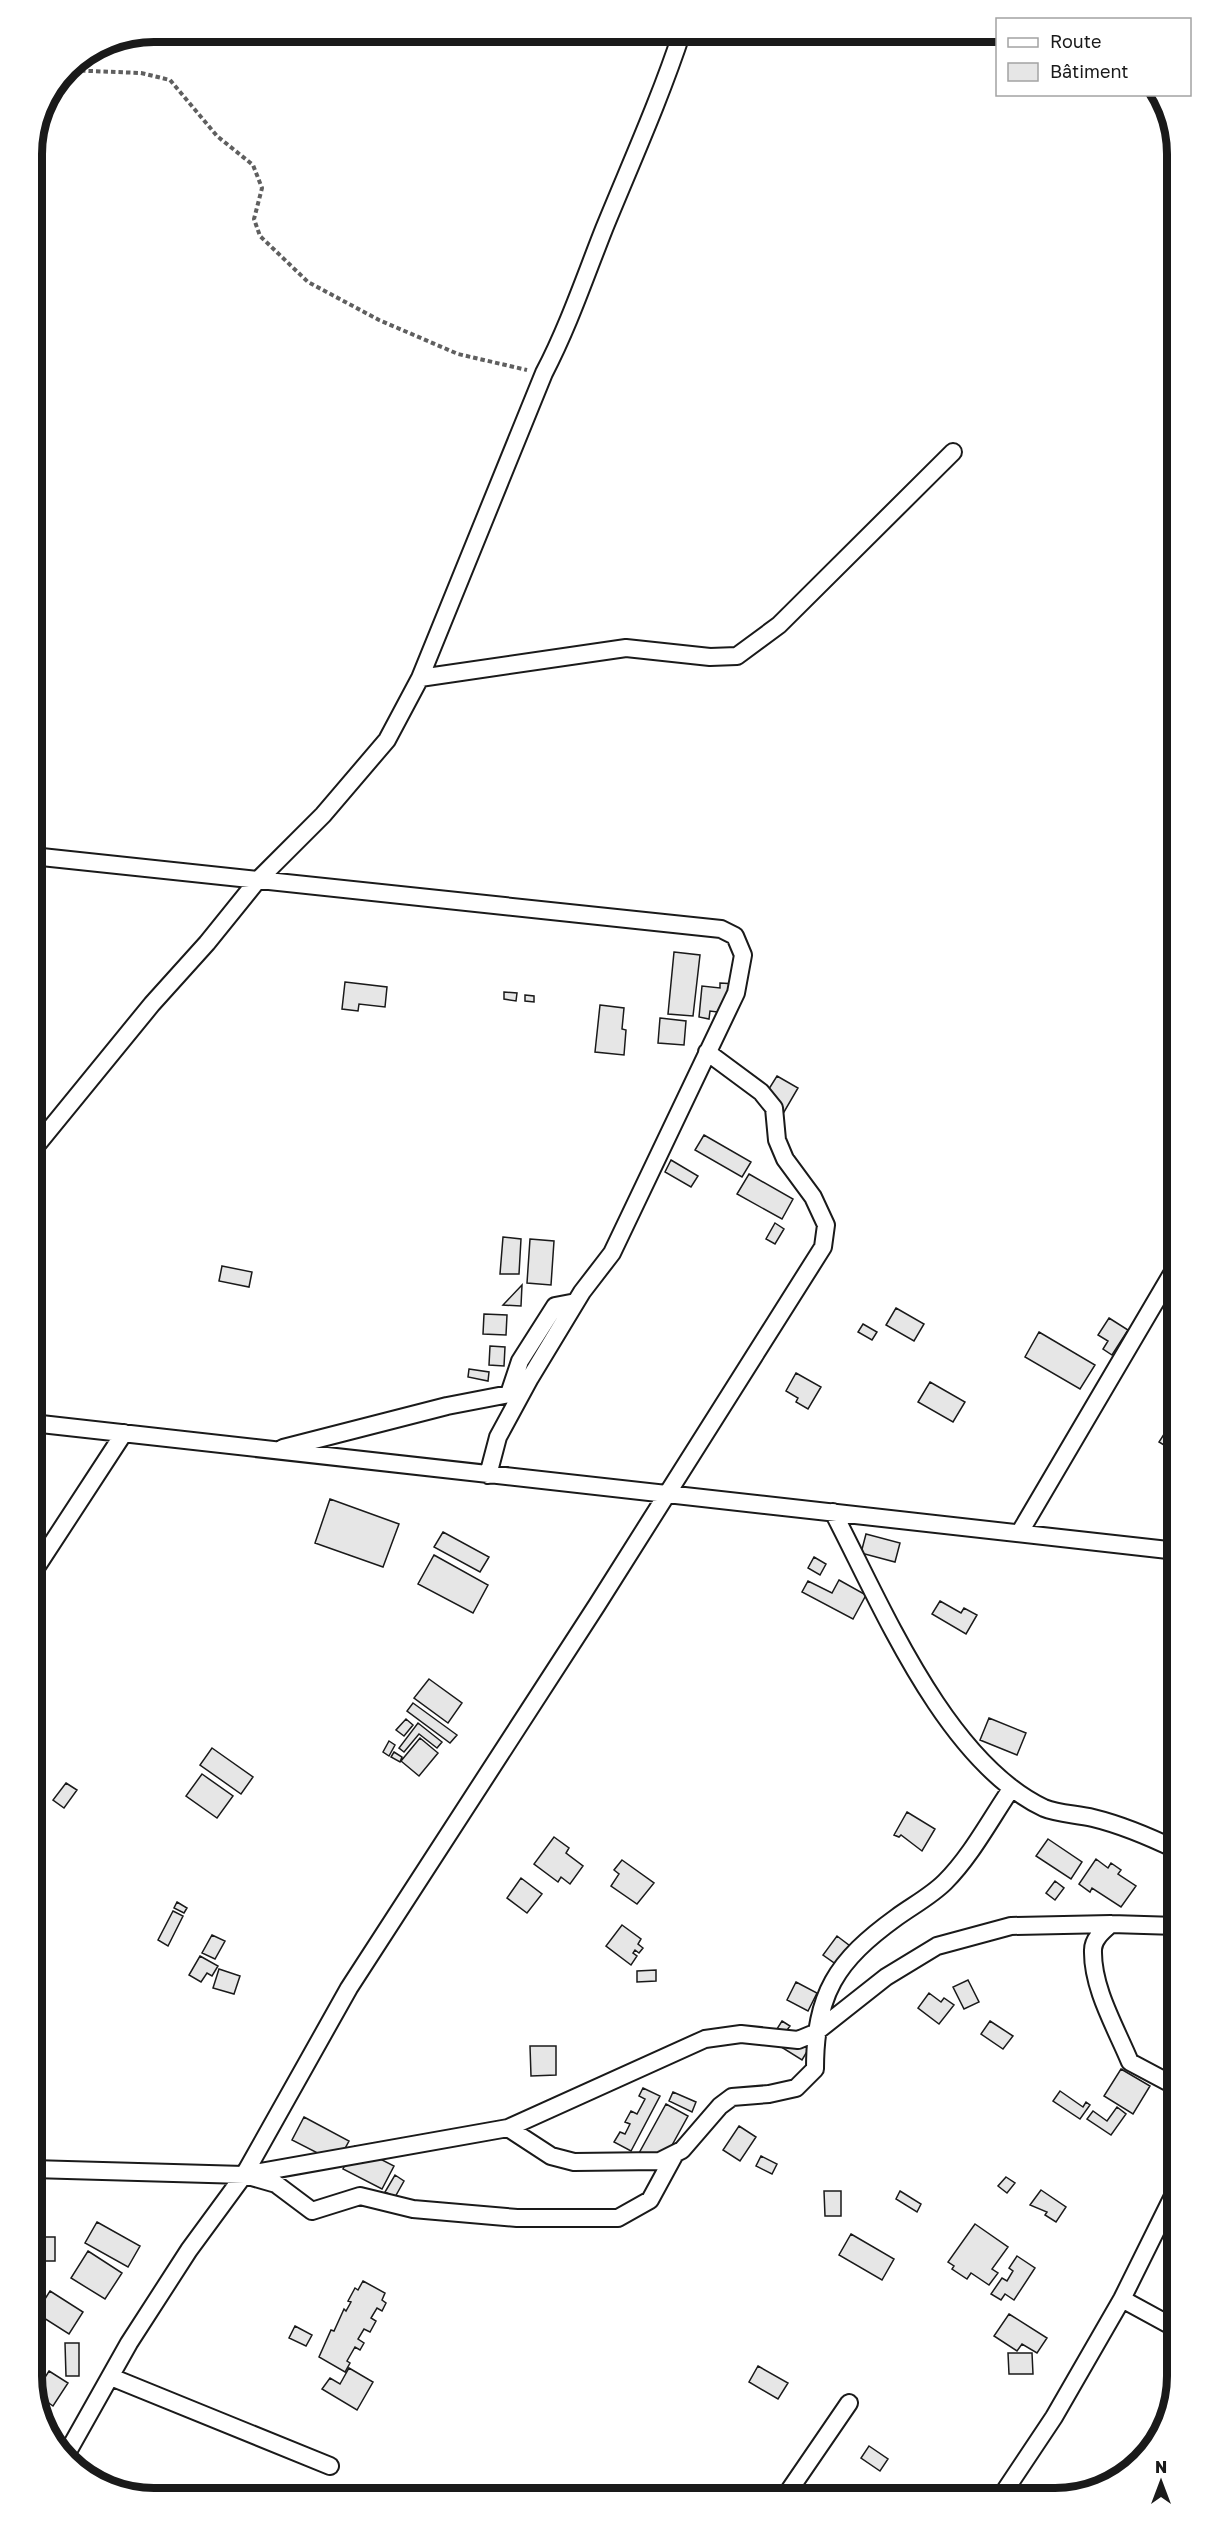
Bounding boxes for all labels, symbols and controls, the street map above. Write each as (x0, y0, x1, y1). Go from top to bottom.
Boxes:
legend (996, 18, 1191, 96)
text: Route (1050, 30, 1101, 52)
text: Bâtiment (1050, 60, 1129, 82)
north arrow (1131, 2452, 1191, 2512)
text: N (1155, 2457, 1167, 2477)

